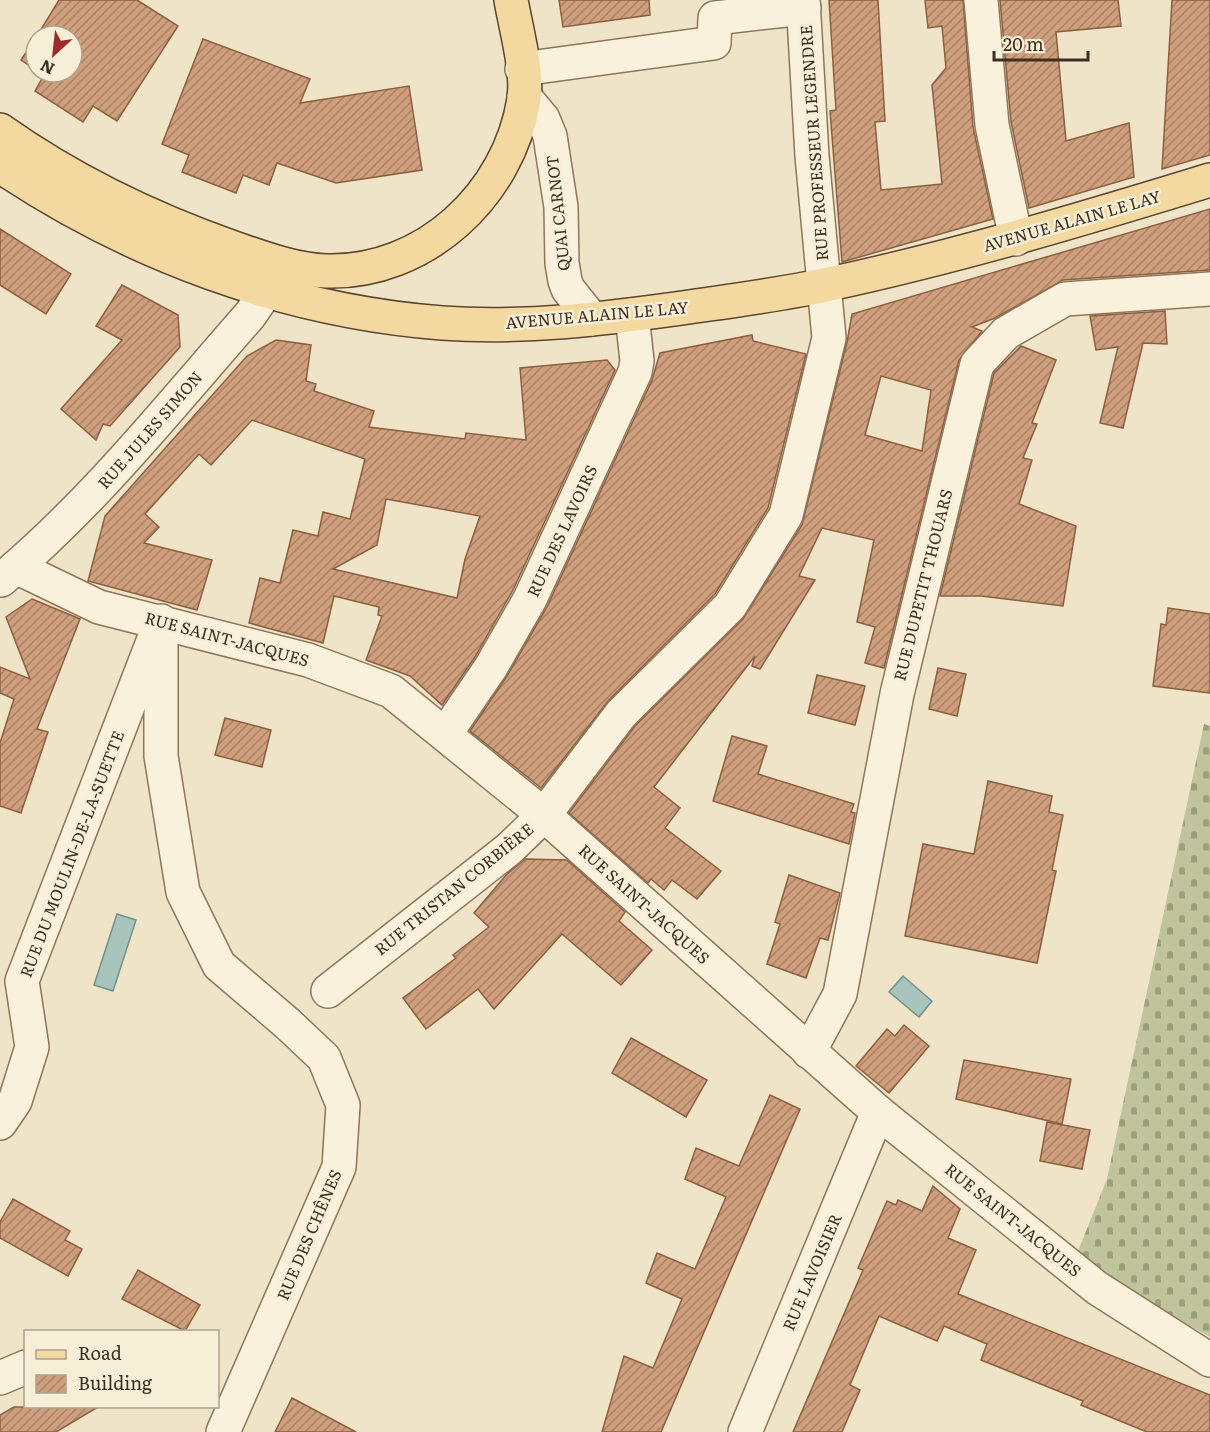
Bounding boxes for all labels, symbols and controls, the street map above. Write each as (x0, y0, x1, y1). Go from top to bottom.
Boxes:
north arrow (24, 24, 84, 84)
street label: RUE PROFESSEUR LEGENDRE (793, 24, 833, 262)
scale bar (994, 24, 1088, 62)
text: 20 m (1003, 30, 1044, 57)
text: N (35, 55, 58, 82)
street label: QUAI CARNOT (539, 154, 575, 272)
street label: AVENUE ALAIN LE LAY (980, 183, 1164, 257)
street label: AVENUE ALAIN LE LAY (504, 294, 690, 334)
street label: RUE JULES SIMON (91, 365, 207, 494)
street label: RUE DES LAVOIRS (520, 460, 602, 601)
street label: RUE DUPETIT THOUARS (887, 486, 957, 683)
street label: RUE SAINT-JACQUES (142, 605, 312, 672)
street label: RUE DU MOULIN-DE-LA-SUETTE (13, 727, 129, 981)
street label: RUE TRISTAN CORBIÈRE (369, 816, 538, 960)
street label: RUE SAINT-JACQUES (574, 838, 716, 969)
street label: RUE SAINT-JACQUES (940, 1157, 1087, 1282)
street label: RUE DES CHÊNES (270, 1165, 347, 1304)
street label: RUE LAVOISIER (776, 1209, 847, 1334)
legend (24, 1330, 219, 1408)
text: Road (78, 1339, 122, 1366)
text: Building (78, 1369, 153, 1396)

